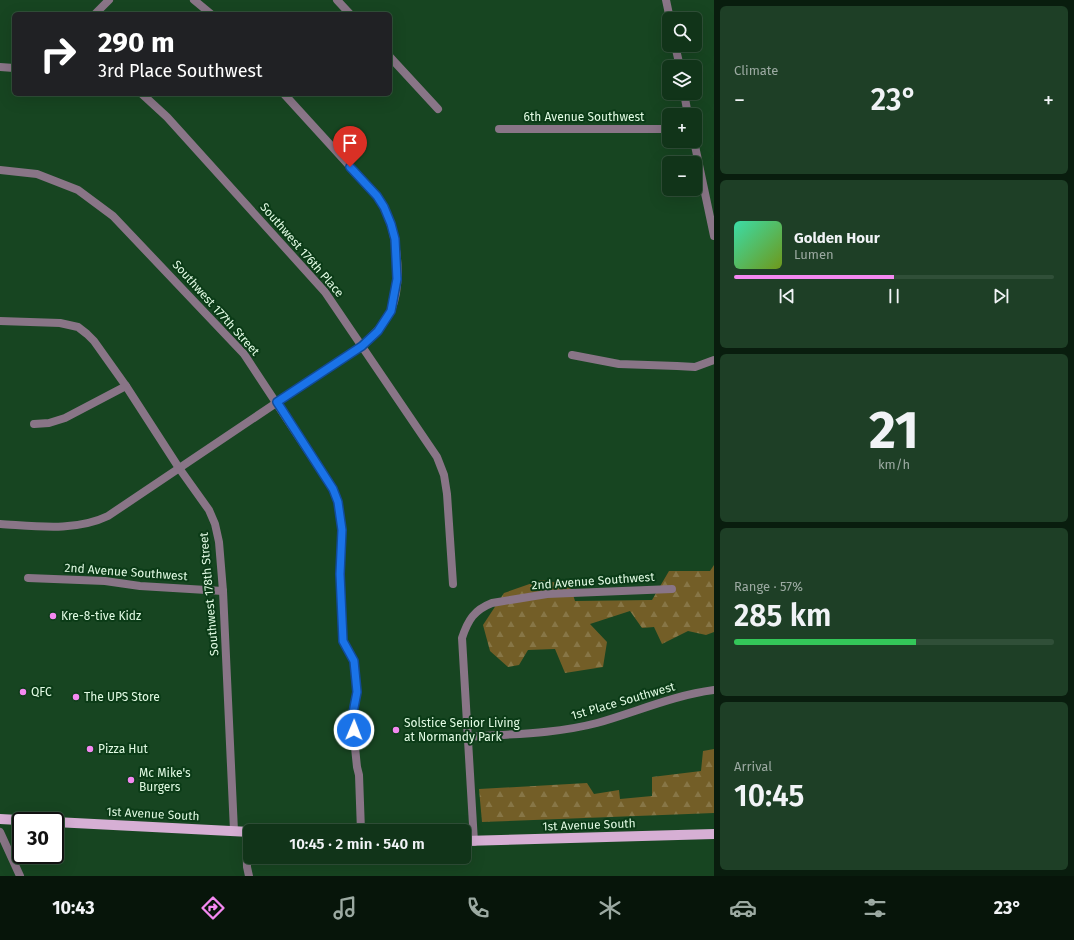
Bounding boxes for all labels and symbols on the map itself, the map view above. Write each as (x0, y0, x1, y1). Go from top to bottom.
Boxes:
street label: 6th Avenue Southwest (524, 110, 645, 124)
pin (333, 126, 367, 167)
street label: Southwest 176th Place (257, 200, 347, 300)
street label: Southwest 177th Street (170, 258, 263, 359)
street label: Southwest 178th Street (197, 531, 221, 656)
street label: 2nd Avenue Southwest (64, 561, 189, 583)
street label: 2nd Avenue Southwest (531, 570, 656, 592)
place label: Kre-8-tive Kidz (61, 609, 141, 623)
marker: Kre-8-tive Kidz (48, 611, 58, 621)
street label: 1st Place Southwest (569, 679, 677, 723)
place label: QFC (31, 685, 52, 699)
marker: QFC (18, 687, 28, 697)
place label: The UPS Store (84, 690, 160, 704)
marker: The UPS Store (71, 692, 81, 702)
position arrow (333, 709, 375, 751)
place label: Solstice Senior Living at Normandy Park (404, 716, 521, 744)
marker: Solstice Senior Living at Normandy Park (391, 725, 401, 735)
place label: Pizza Hut (98, 742, 149, 756)
marker: Pizza Hut (85, 744, 95, 754)
place label: Mc Mike's Burgers (139, 766, 191, 794)
marker: Mc Mike's Burgers (126, 775, 136, 785)
street label: 1st Avenue South (106, 805, 200, 823)
speed limit sign: 30 (12, 812, 64, 864)
street label: 1st Avenue South (542, 816, 636, 834)

